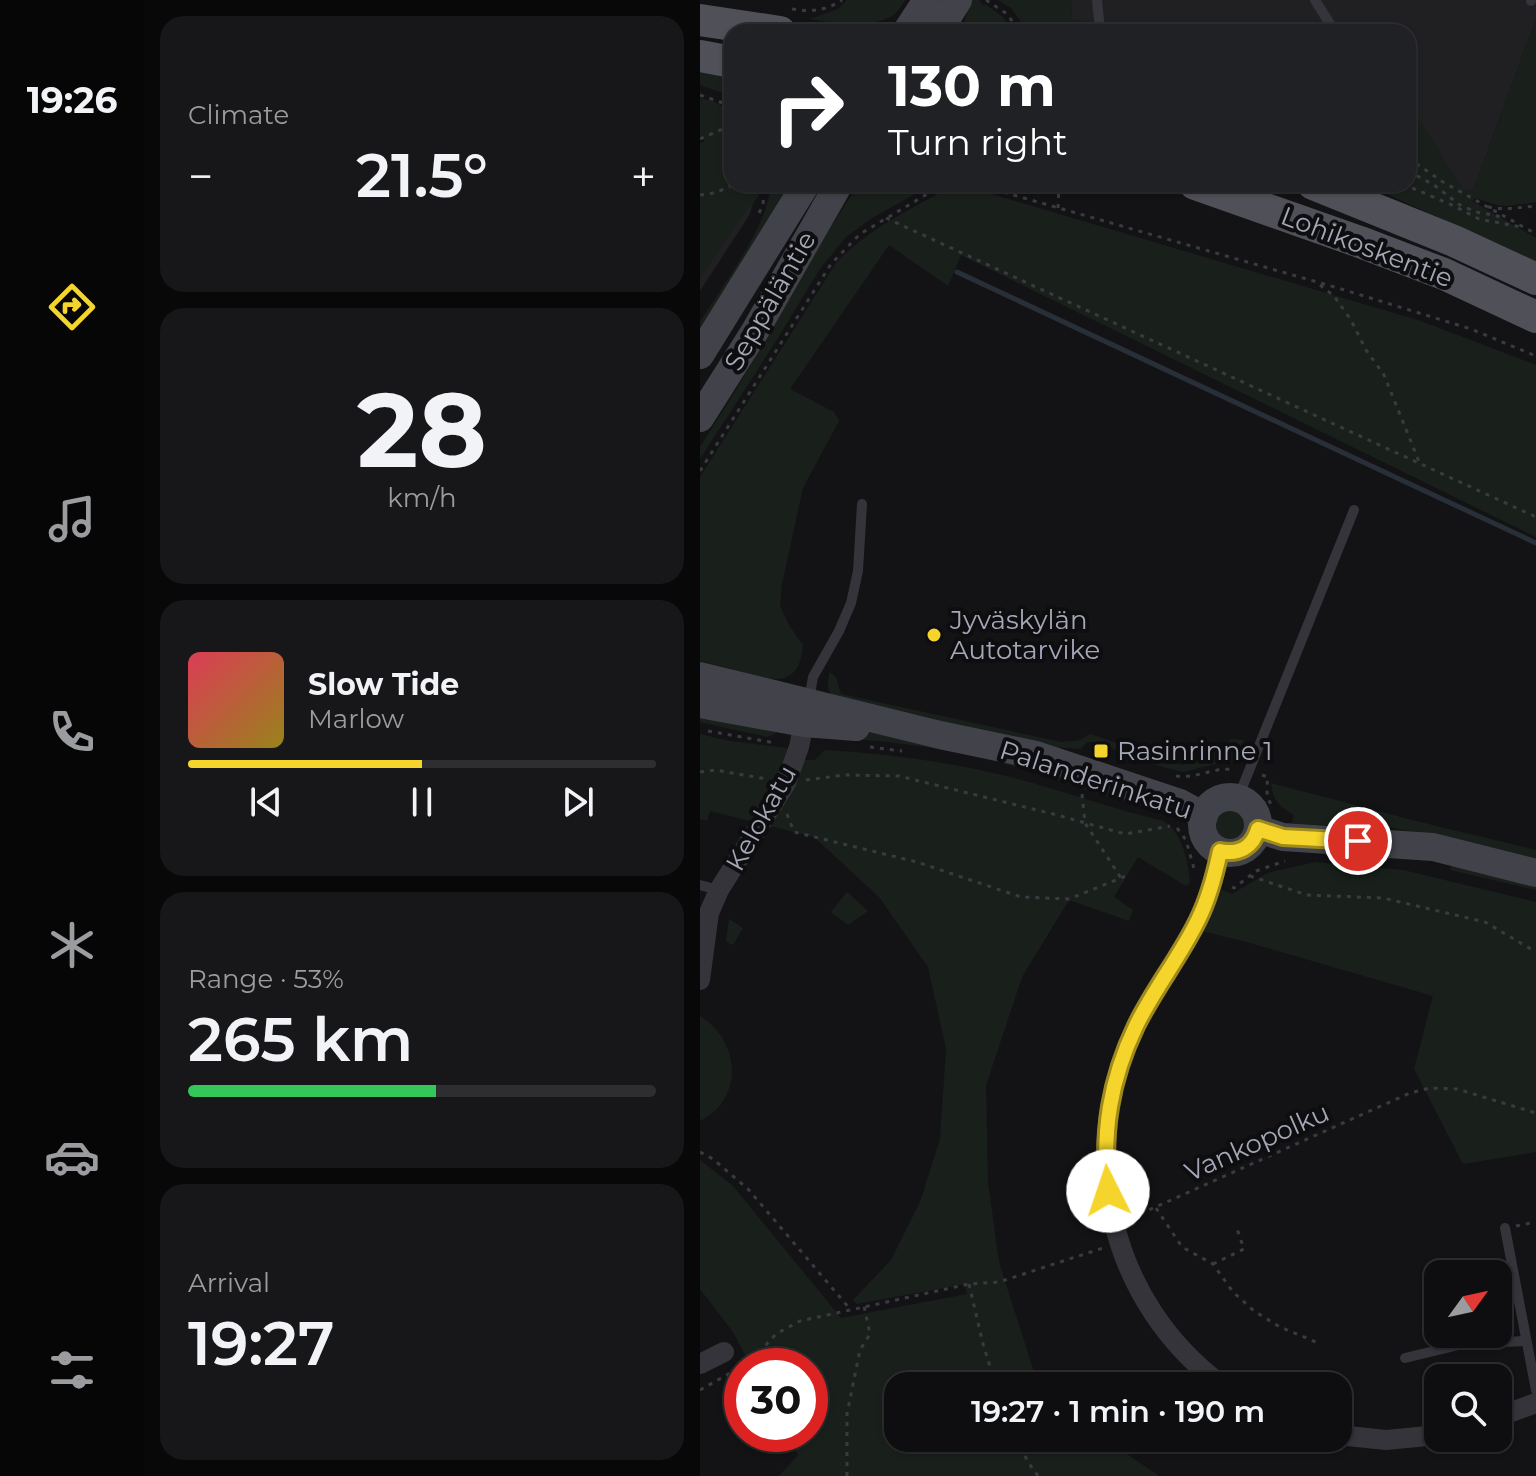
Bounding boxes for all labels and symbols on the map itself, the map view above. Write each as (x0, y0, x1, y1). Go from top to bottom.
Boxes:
street label: Lohikoskentie (1277, 200, 1457, 294)
street label: Seppäläntie (717, 226, 823, 376)
place label: Jyväskylän Autotarvike (949, 604, 1100, 666)
marker: Jyväskylän Autotarvike (925, 626, 943, 644)
street label: Palanderinkatu (996, 734, 1196, 826)
place label: Rasinrinne 1 (1117, 735, 1273, 767)
marker: Rasinrinne 1 (1092, 742, 1110, 760)
street label: Kelokatu (719, 760, 803, 876)
pin (1324, 807, 1392, 875)
street label: Vankopolku (1180, 1096, 1334, 1188)
position arrow (1066, 1149, 1150, 1233)
north arrow (1424, 1260, 1512, 1348)
speed limit sign: 30 (724, 1348, 828, 1452)

